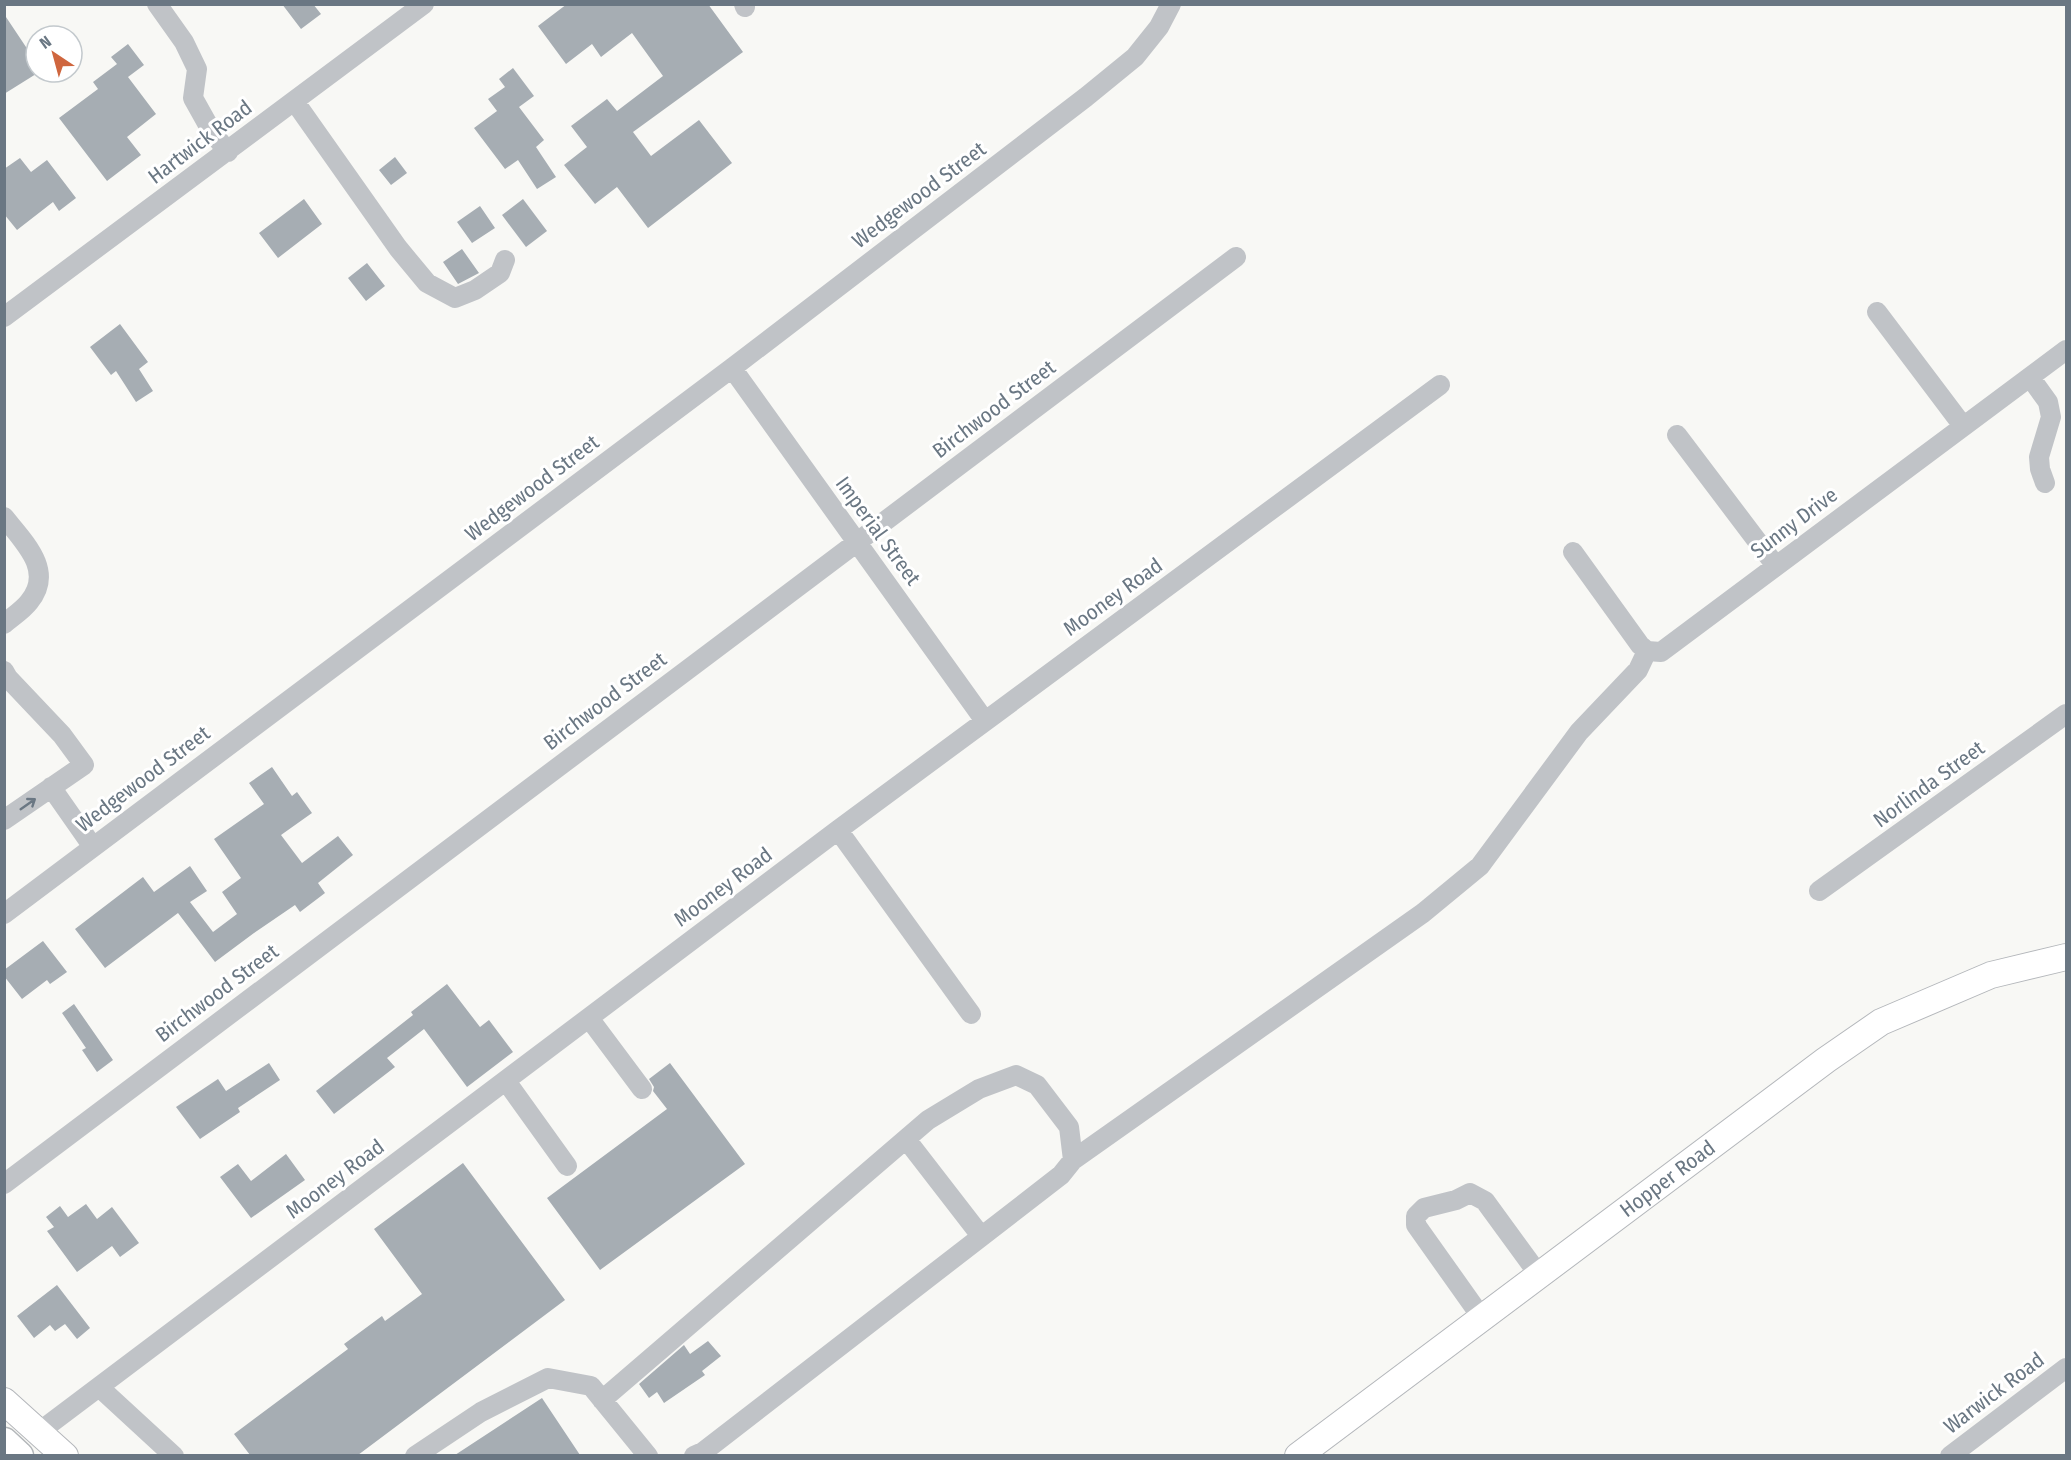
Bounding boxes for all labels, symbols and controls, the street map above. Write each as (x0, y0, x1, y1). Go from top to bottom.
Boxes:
north arrow (24, 24, 84, 84)
text: N (36, 32, 55, 53)
street label: Hartwick Road (143, 94, 257, 190)
street label: Wedgewood Street (847, 136, 991, 254)
street label: Birchwood Street (927, 354, 1061, 464)
street label: Wedgewood Street (460, 429, 604, 547)
street label: Imperial Street (830, 472, 926, 591)
street label: Sunny Drive (1745, 482, 1843, 564)
street label: Mooney Road (1058, 552, 1168, 642)
street label: Birchwood Street (538, 646, 672, 756)
street label: Wedgewood Street (71, 720, 215, 838)
street label: Norlinda Street (1868, 735, 1990, 833)
one-way arrow (19, 798, 36, 810)
street label: Mooney Road (669, 842, 777, 932)
street label: Birchwood Street (150, 938, 284, 1048)
street label: Mooney Road (281, 1134, 389, 1224)
street label: Hopper Road (1615, 1135, 1720, 1223)
street label: Warwick Road (1939, 1347, 2049, 1439)

